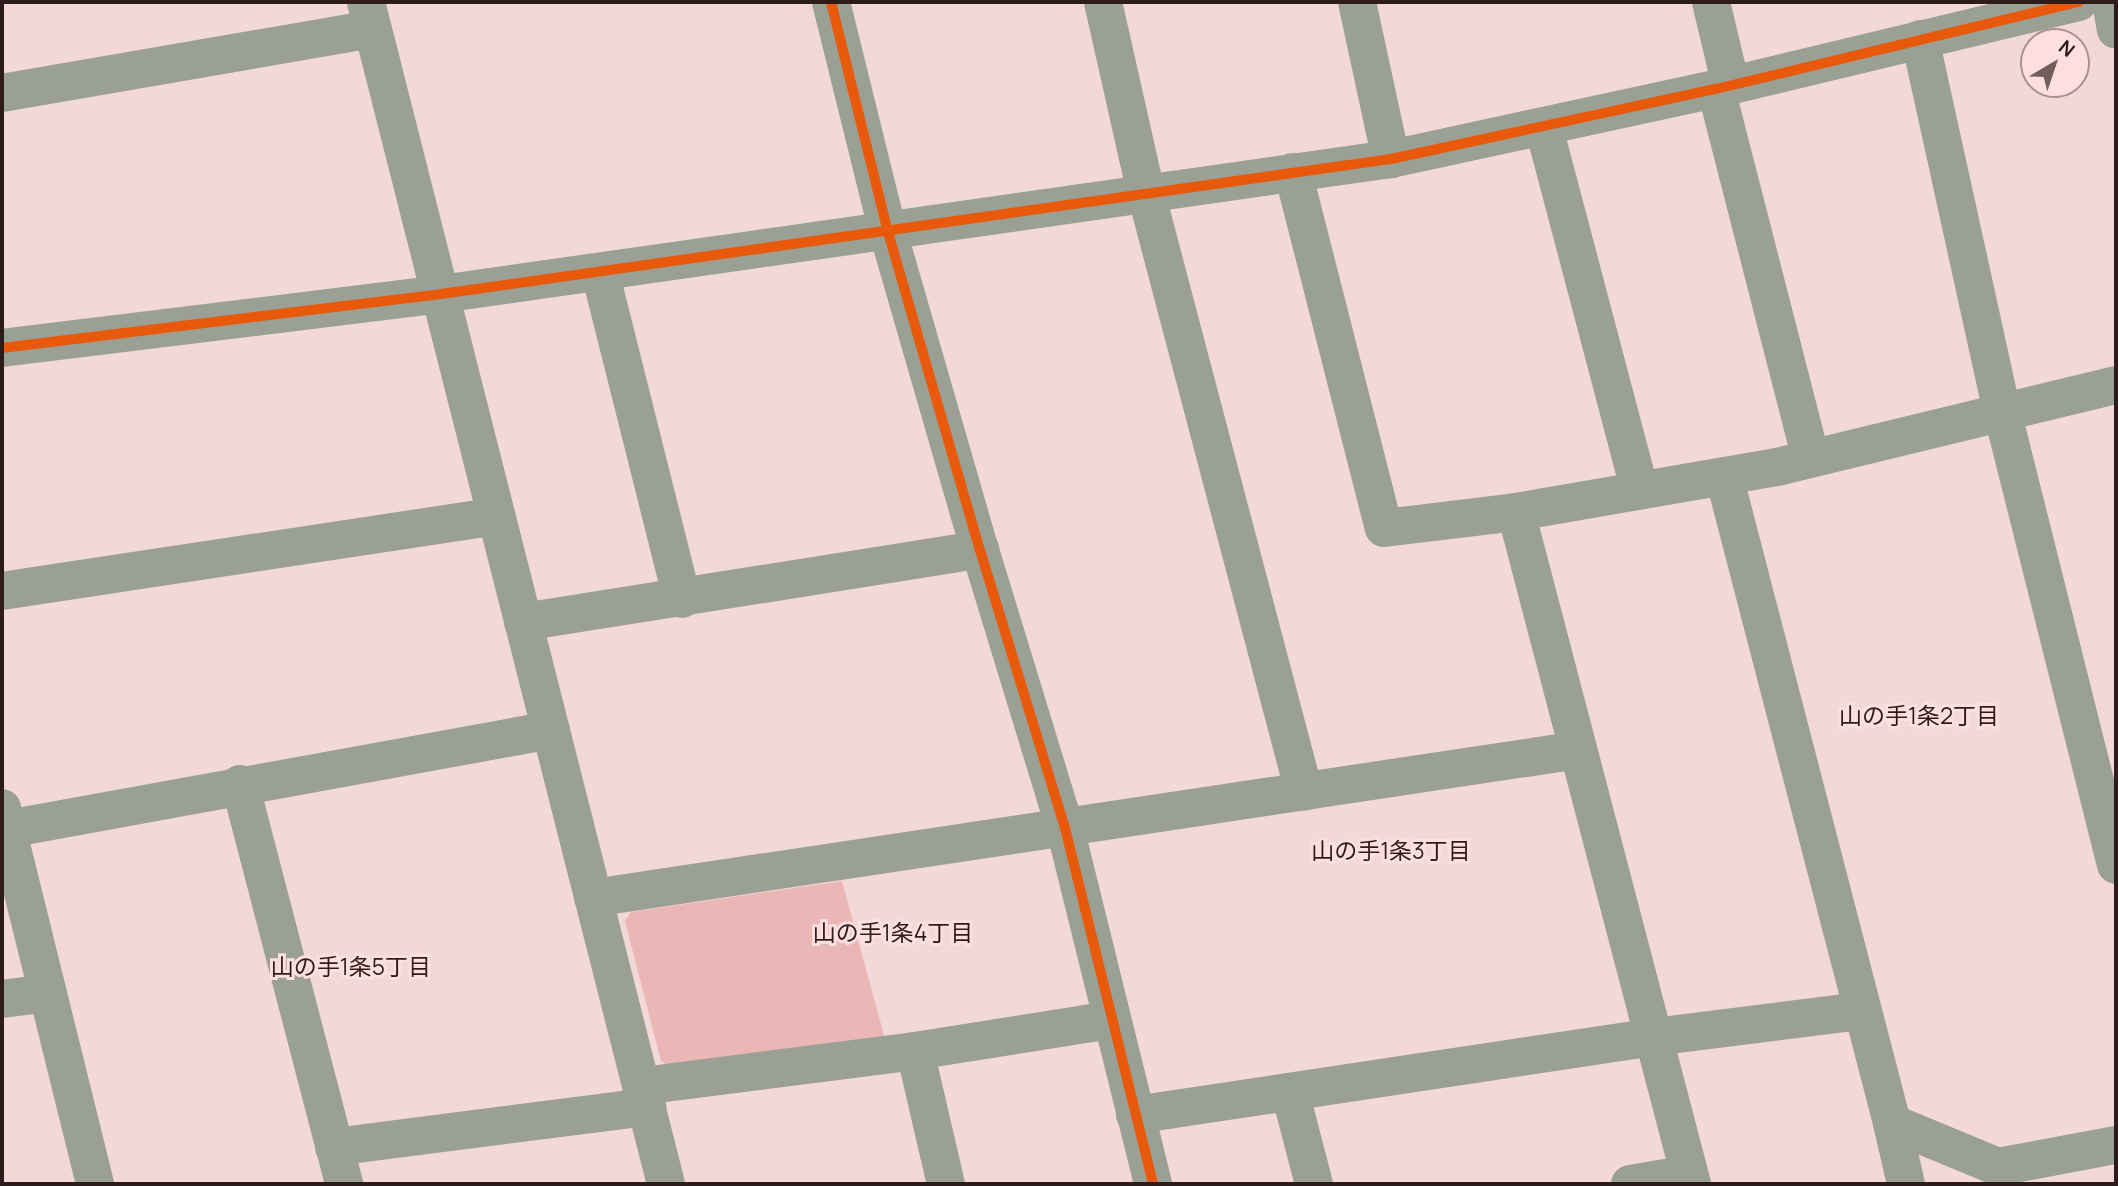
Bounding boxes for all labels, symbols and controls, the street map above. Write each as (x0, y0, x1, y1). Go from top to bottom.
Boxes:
north arrow (2020, 28, 2090, 98)
text: N (2053, 34, 2080, 63)
district label: 山の手1条2丁目 (1839, 701, 1999, 729)
district label: 山の手1条3丁目 (1311, 836, 1471, 864)
district label: 山の手1条4丁目 (813, 918, 973, 946)
district label: 山の手1条5丁目 (271, 952, 431, 980)

